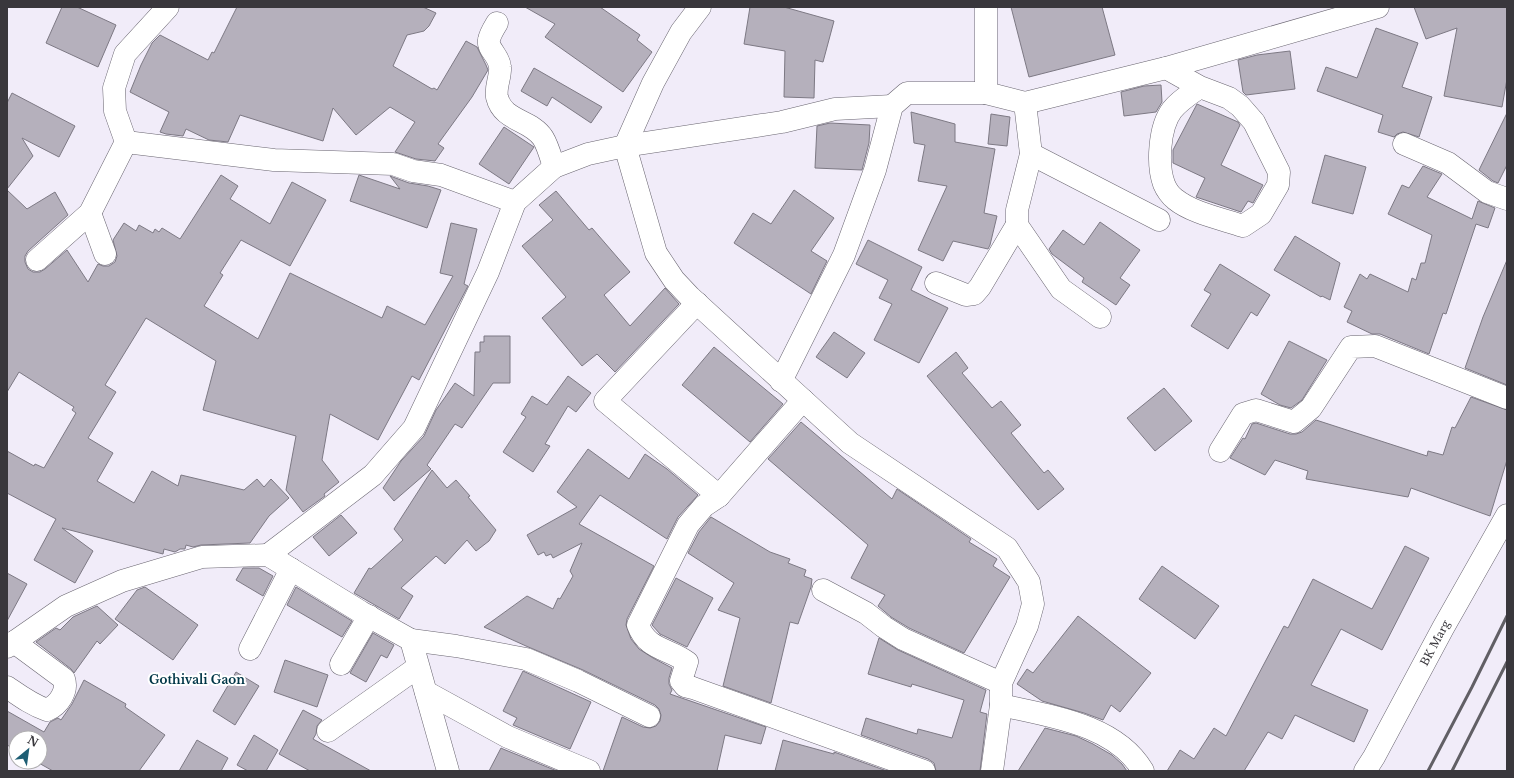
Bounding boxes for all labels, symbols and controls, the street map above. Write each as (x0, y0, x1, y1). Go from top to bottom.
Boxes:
street label: BK Marg (1417, 617, 1453, 668)
district label: Gothivali Gaon (149, 672, 245, 687)
north arrow (8, 730, 48, 770)
text: N (25, 733, 41, 750)

